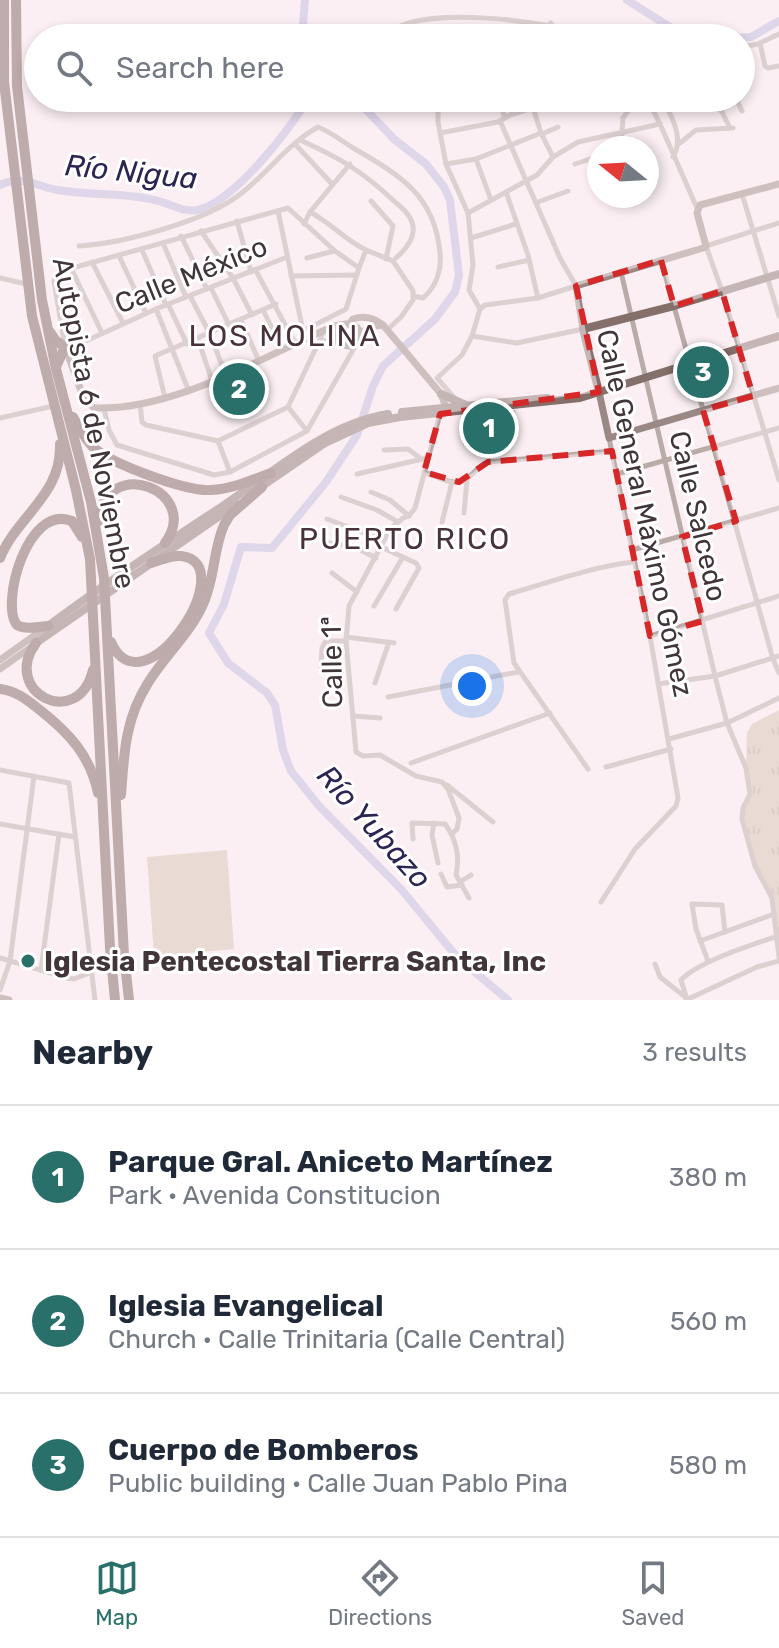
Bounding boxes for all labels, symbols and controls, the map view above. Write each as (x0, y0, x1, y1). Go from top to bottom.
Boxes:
search box (24, 24, 755, 112)
icon: search (52, 46, 96, 90)
text: Search here (116, 50, 284, 86)
north arrow (587, 136, 659, 208)
water label: Río Nigua (63, 147, 199, 197)
street label: Calle México (110, 229, 272, 321)
street label: Autopista 6 de Noviembre (46, 254, 142, 592)
district label: LOS MOLINA (188, 318, 382, 354)
street label: Calle General Máximo Gómez (590, 326, 700, 700)
pin: 3 (677, 342, 729, 402)
pin: 2 (213, 359, 265, 419)
pin: 1 (463, 398, 515, 458)
street label: Calle Salcedo (662, 428, 734, 604)
district label: PUERTO RICO (299, 521, 511, 557)
street label: Calle 1ª (315, 616, 349, 708)
your location (452, 666, 492, 706)
water label: Río Yubazo (309, 758, 439, 896)
place label: Iglesia Pentecostal Tierra Santa, Inc (44, 945, 546, 978)
marker: Iglesia Pentecostal Tierra Santa, Inc (19, 952, 37, 970)
text: Nearby (32, 1032, 153, 1073)
text: 3 results (642, 1037, 747, 1068)
text: Parque Gral. Aniceto Martínez (108, 1144, 553, 1180)
text: 1 (52, 1162, 64, 1193)
text: 380 m (669, 1162, 747, 1193)
text: Park · Avenida Constitucion (108, 1180, 441, 1211)
text: Iglesia Evangelical (108, 1288, 384, 1324)
text: 2 (50, 1306, 66, 1337)
text: 560 m (670, 1306, 747, 1337)
text: Church · Calle Trinitaria (Calle Central) (108, 1324, 565, 1355)
text: Cuerpo de Bomberos (108, 1432, 419, 1468)
text: 3 (49, 1450, 67, 1481)
text: 580 m (669, 1450, 747, 1481)
text: Public building · Calle Juan Pablo Pina (108, 1468, 568, 1499)
tab: Map (95, 1556, 139, 1631)
tab: Directions (328, 1556, 432, 1631)
tab: Saved (622, 1556, 684, 1631)

